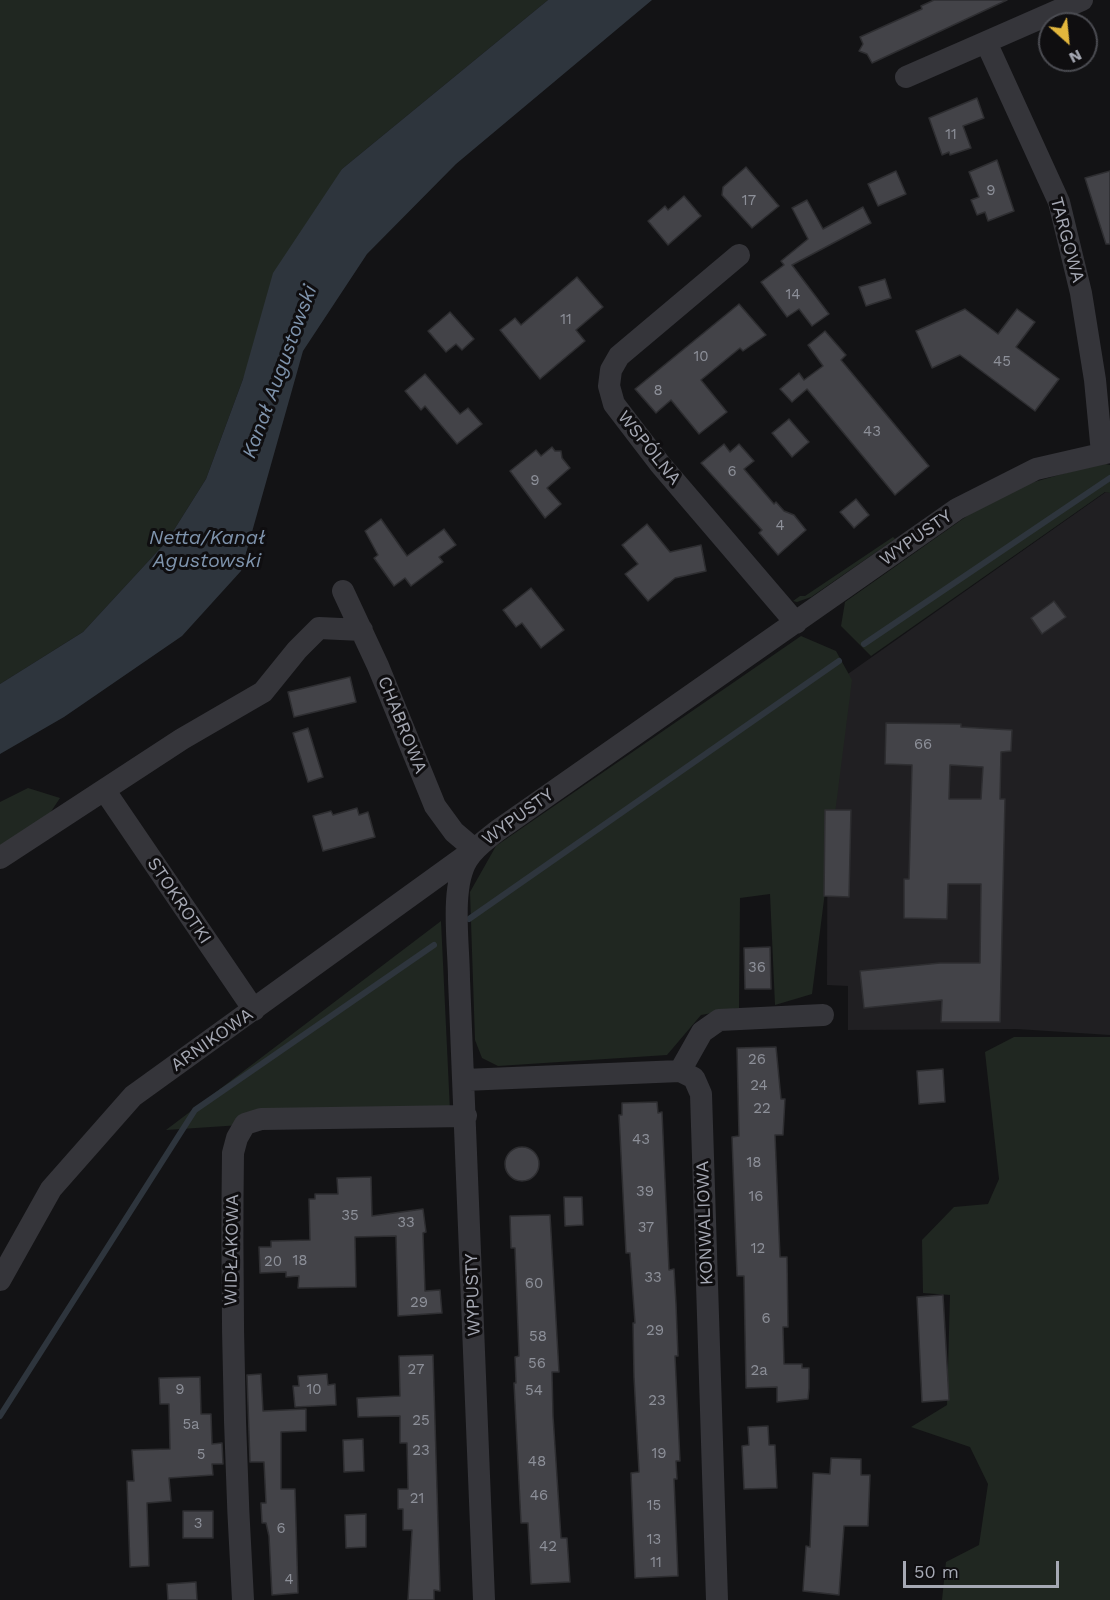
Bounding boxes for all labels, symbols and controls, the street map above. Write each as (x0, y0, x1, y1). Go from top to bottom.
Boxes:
north arrow (1038, 12, 1098, 72)
text: N (1066, 46, 1085, 68)
house number: 11 (945, 126, 957, 144)
house number: 9 (986, 182, 996, 200)
house number: 17 (742, 192, 756, 210)
street label: TARGOWA (1045, 195, 1089, 285)
water label: Kanał Augustowski (238, 282, 322, 462)
house number: 14 (785, 286, 801, 304)
house number: 11 (560, 311, 572, 329)
house number: 10 (693, 348, 709, 366)
house number: 45 (993, 353, 1011, 371)
house number: 8 (653, 382, 663, 400)
street label: WSPÓLNA (613, 407, 685, 489)
house number: 43 (863, 423, 881, 441)
house number: 6 (727, 463, 737, 481)
house number: 9 (530, 472, 540, 490)
street label: WYPUSTY (876, 505, 956, 571)
house number: 4 (775, 517, 785, 535)
water label: Netta/Kanał Agustowski (149, 526, 265, 573)
street label: CHABROWA (373, 673, 431, 777)
house number: 66 (914, 736, 932, 754)
street label: WYPUSTY (478, 784, 558, 850)
street label: STOKROTKI (142, 854, 216, 948)
house number: 36 (748, 959, 766, 977)
street label: ARNIKOWA (167, 1004, 257, 1076)
house number: 26 (748, 1051, 766, 1069)
house number: 24 (750, 1077, 768, 1095)
house number: 22 (753, 1100, 771, 1118)
house number: 43 (632, 1131, 650, 1149)
house number: 18 (746, 1154, 762, 1172)
street label: KONWALIOWA (692, 1161, 718, 1285)
house number: 39 (636, 1183, 654, 1201)
house number: 16 (749, 1188, 763, 1206)
street label: WIDŁAKOWA (220, 1194, 244, 1306)
house number: 35 (341, 1207, 359, 1225)
house number: 33 (397, 1214, 415, 1232)
house number: 37 (638, 1219, 654, 1237)
house number: 12 (751, 1240, 765, 1258)
house number: 18 (292, 1252, 308, 1270)
house number: 20 (264, 1253, 282, 1271)
street label: WYPUSTY (461, 1253, 485, 1337)
house number: 33 (644, 1269, 662, 1287)
house number: 60 (525, 1275, 543, 1293)
house number: 29 (410, 1294, 428, 1312)
house number: 6 (761, 1310, 771, 1328)
house number: 29 (646, 1322, 664, 1340)
house number: 58 (529, 1328, 547, 1346)
house number: 56 (528, 1355, 546, 1373)
house number: 27 (408, 1361, 424, 1379)
house number: 2a (750, 1362, 768, 1380)
house number: 9 (175, 1381, 185, 1399)
house number: 10 (306, 1381, 322, 1399)
house number: 54 (525, 1382, 543, 1400)
house number: 23 (648, 1392, 666, 1410)
house number: 25 (412, 1412, 430, 1430)
house number: 5a (182, 1416, 200, 1434)
house number: 23 (412, 1442, 430, 1460)
house number: 19 (651, 1445, 667, 1463)
house number: 5 (197, 1446, 205, 1464)
house number: 48 (528, 1453, 546, 1471)
house number: 46 (530, 1487, 548, 1505)
house number: 21 (410, 1490, 424, 1508)
house number: 15 (647, 1497, 661, 1515)
house number: 3 (194, 1515, 202, 1533)
house number: 6 (276, 1520, 286, 1538)
house number: 13 (647, 1531, 661, 1549)
house number: 42 (539, 1538, 557, 1556)
scale bar (906, 1549, 1062, 1587)
house number: 11 (650, 1554, 662, 1572)
text: 50 m (914, 1561, 959, 1582)
house number: 4 (284, 1571, 294, 1589)

